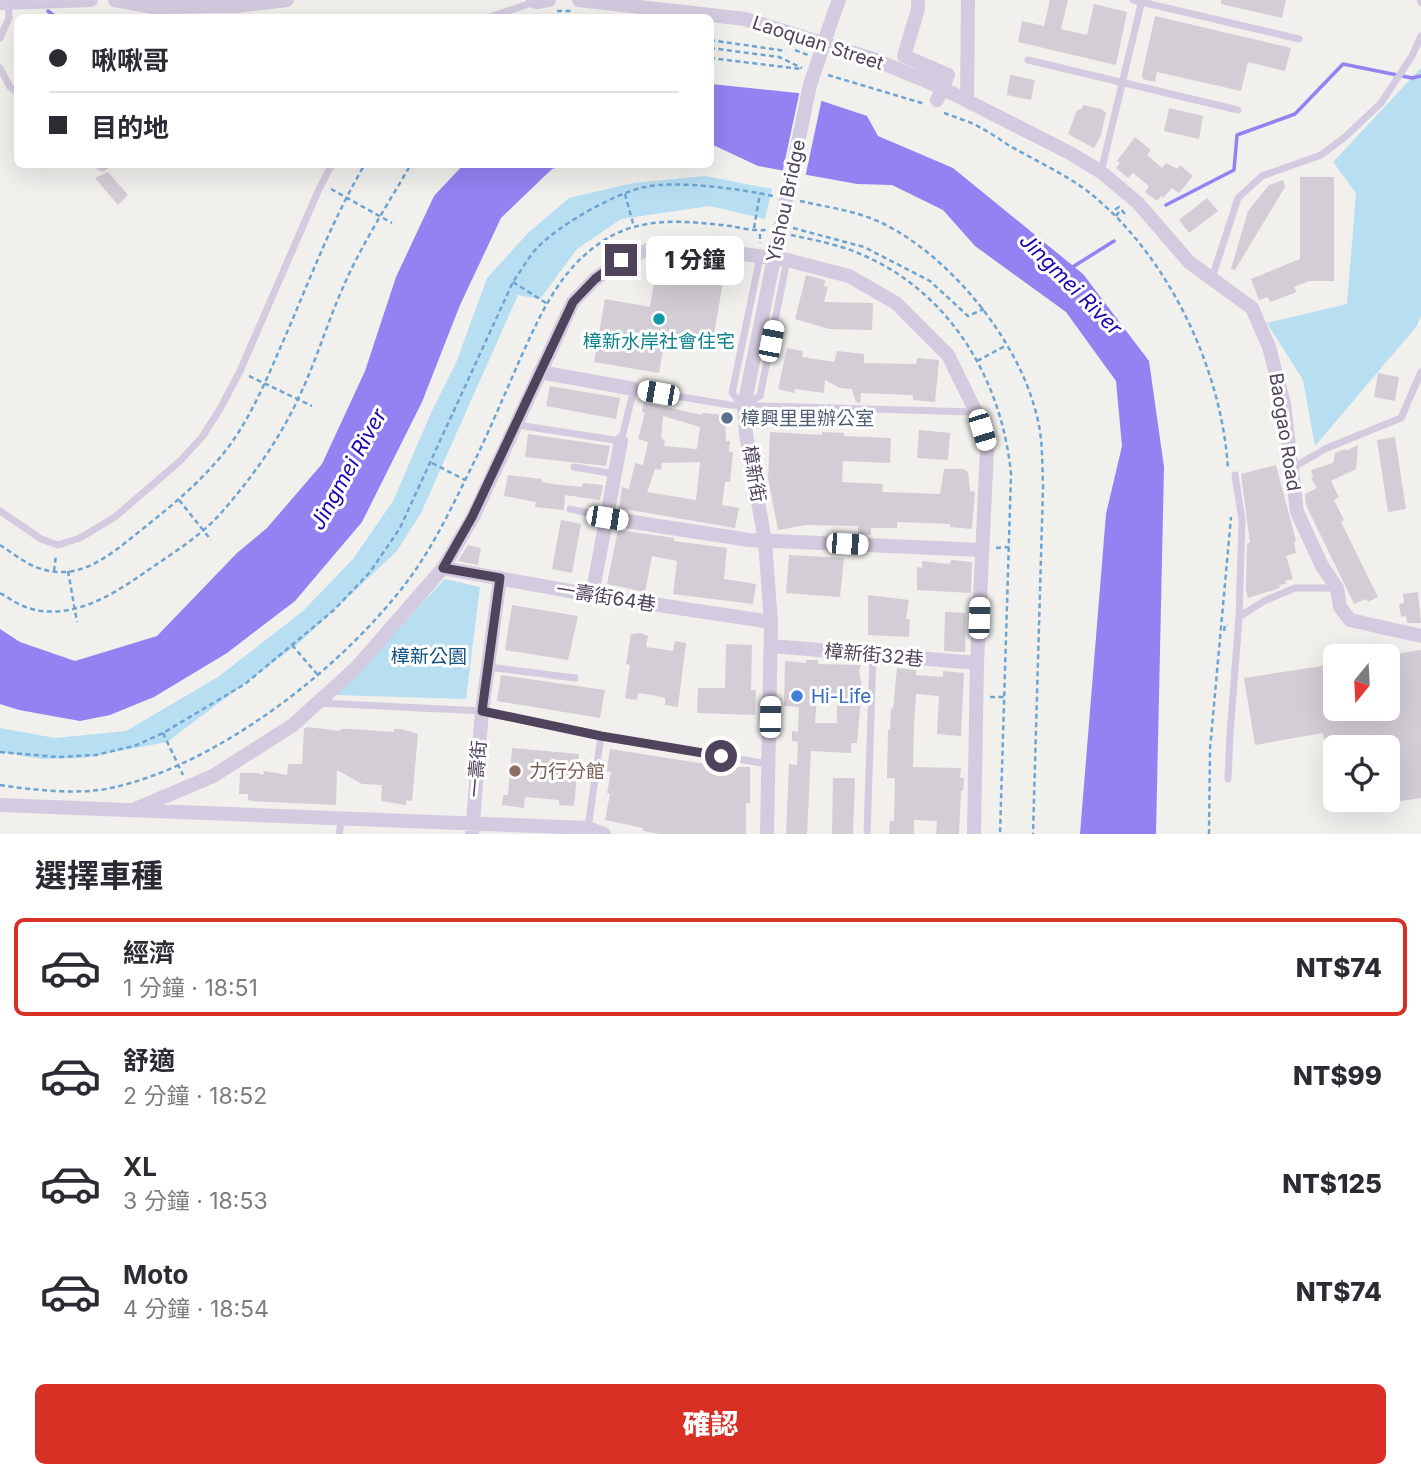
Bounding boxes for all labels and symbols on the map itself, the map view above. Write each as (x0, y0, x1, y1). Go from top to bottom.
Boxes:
street label: Laoquan Street (750, 11, 886, 75)
street label: Yishou Bridge (762, 137, 810, 265)
water label: Jingmei River (1015, 228, 1128, 341)
callout: 1 分鐘 (646, 236, 744, 284)
route end (605, 244, 637, 276)
marker: 樟新水岸社會住宅 (651, 311, 667, 327)
car (757, 318, 786, 364)
place label: 樟新水岸社會住宅 (583, 330, 735, 353)
street label: Baogao Road (1264, 371, 1306, 493)
car (636, 379, 681, 407)
water label: Jingmei River (305, 403, 392, 534)
place label: 樟興里里辦公室 (741, 407, 874, 430)
car (966, 407, 999, 453)
marker: 樟興里里辦公室 (719, 410, 735, 426)
street label: 樟新街 (738, 444, 770, 504)
car (585, 504, 630, 532)
car (826, 532, 869, 556)
street label: 一壽街64巷 (555, 578, 657, 616)
car (968, 597, 991, 639)
street label: 樟新街32巷 (824, 639, 924, 671)
north arrow (1323, 644, 1400, 721)
park label: 樟新公園 (391, 645, 467, 668)
place label: Hi-Life (811, 685, 871, 708)
marker: Hi-Life (789, 688, 805, 704)
car (760, 696, 781, 738)
street label: 一壽街 (463, 740, 491, 798)
route start (705, 740, 737, 772)
place label: 力行分館 (529, 760, 605, 783)
marker: 力行分館 (507, 763, 523, 779)

